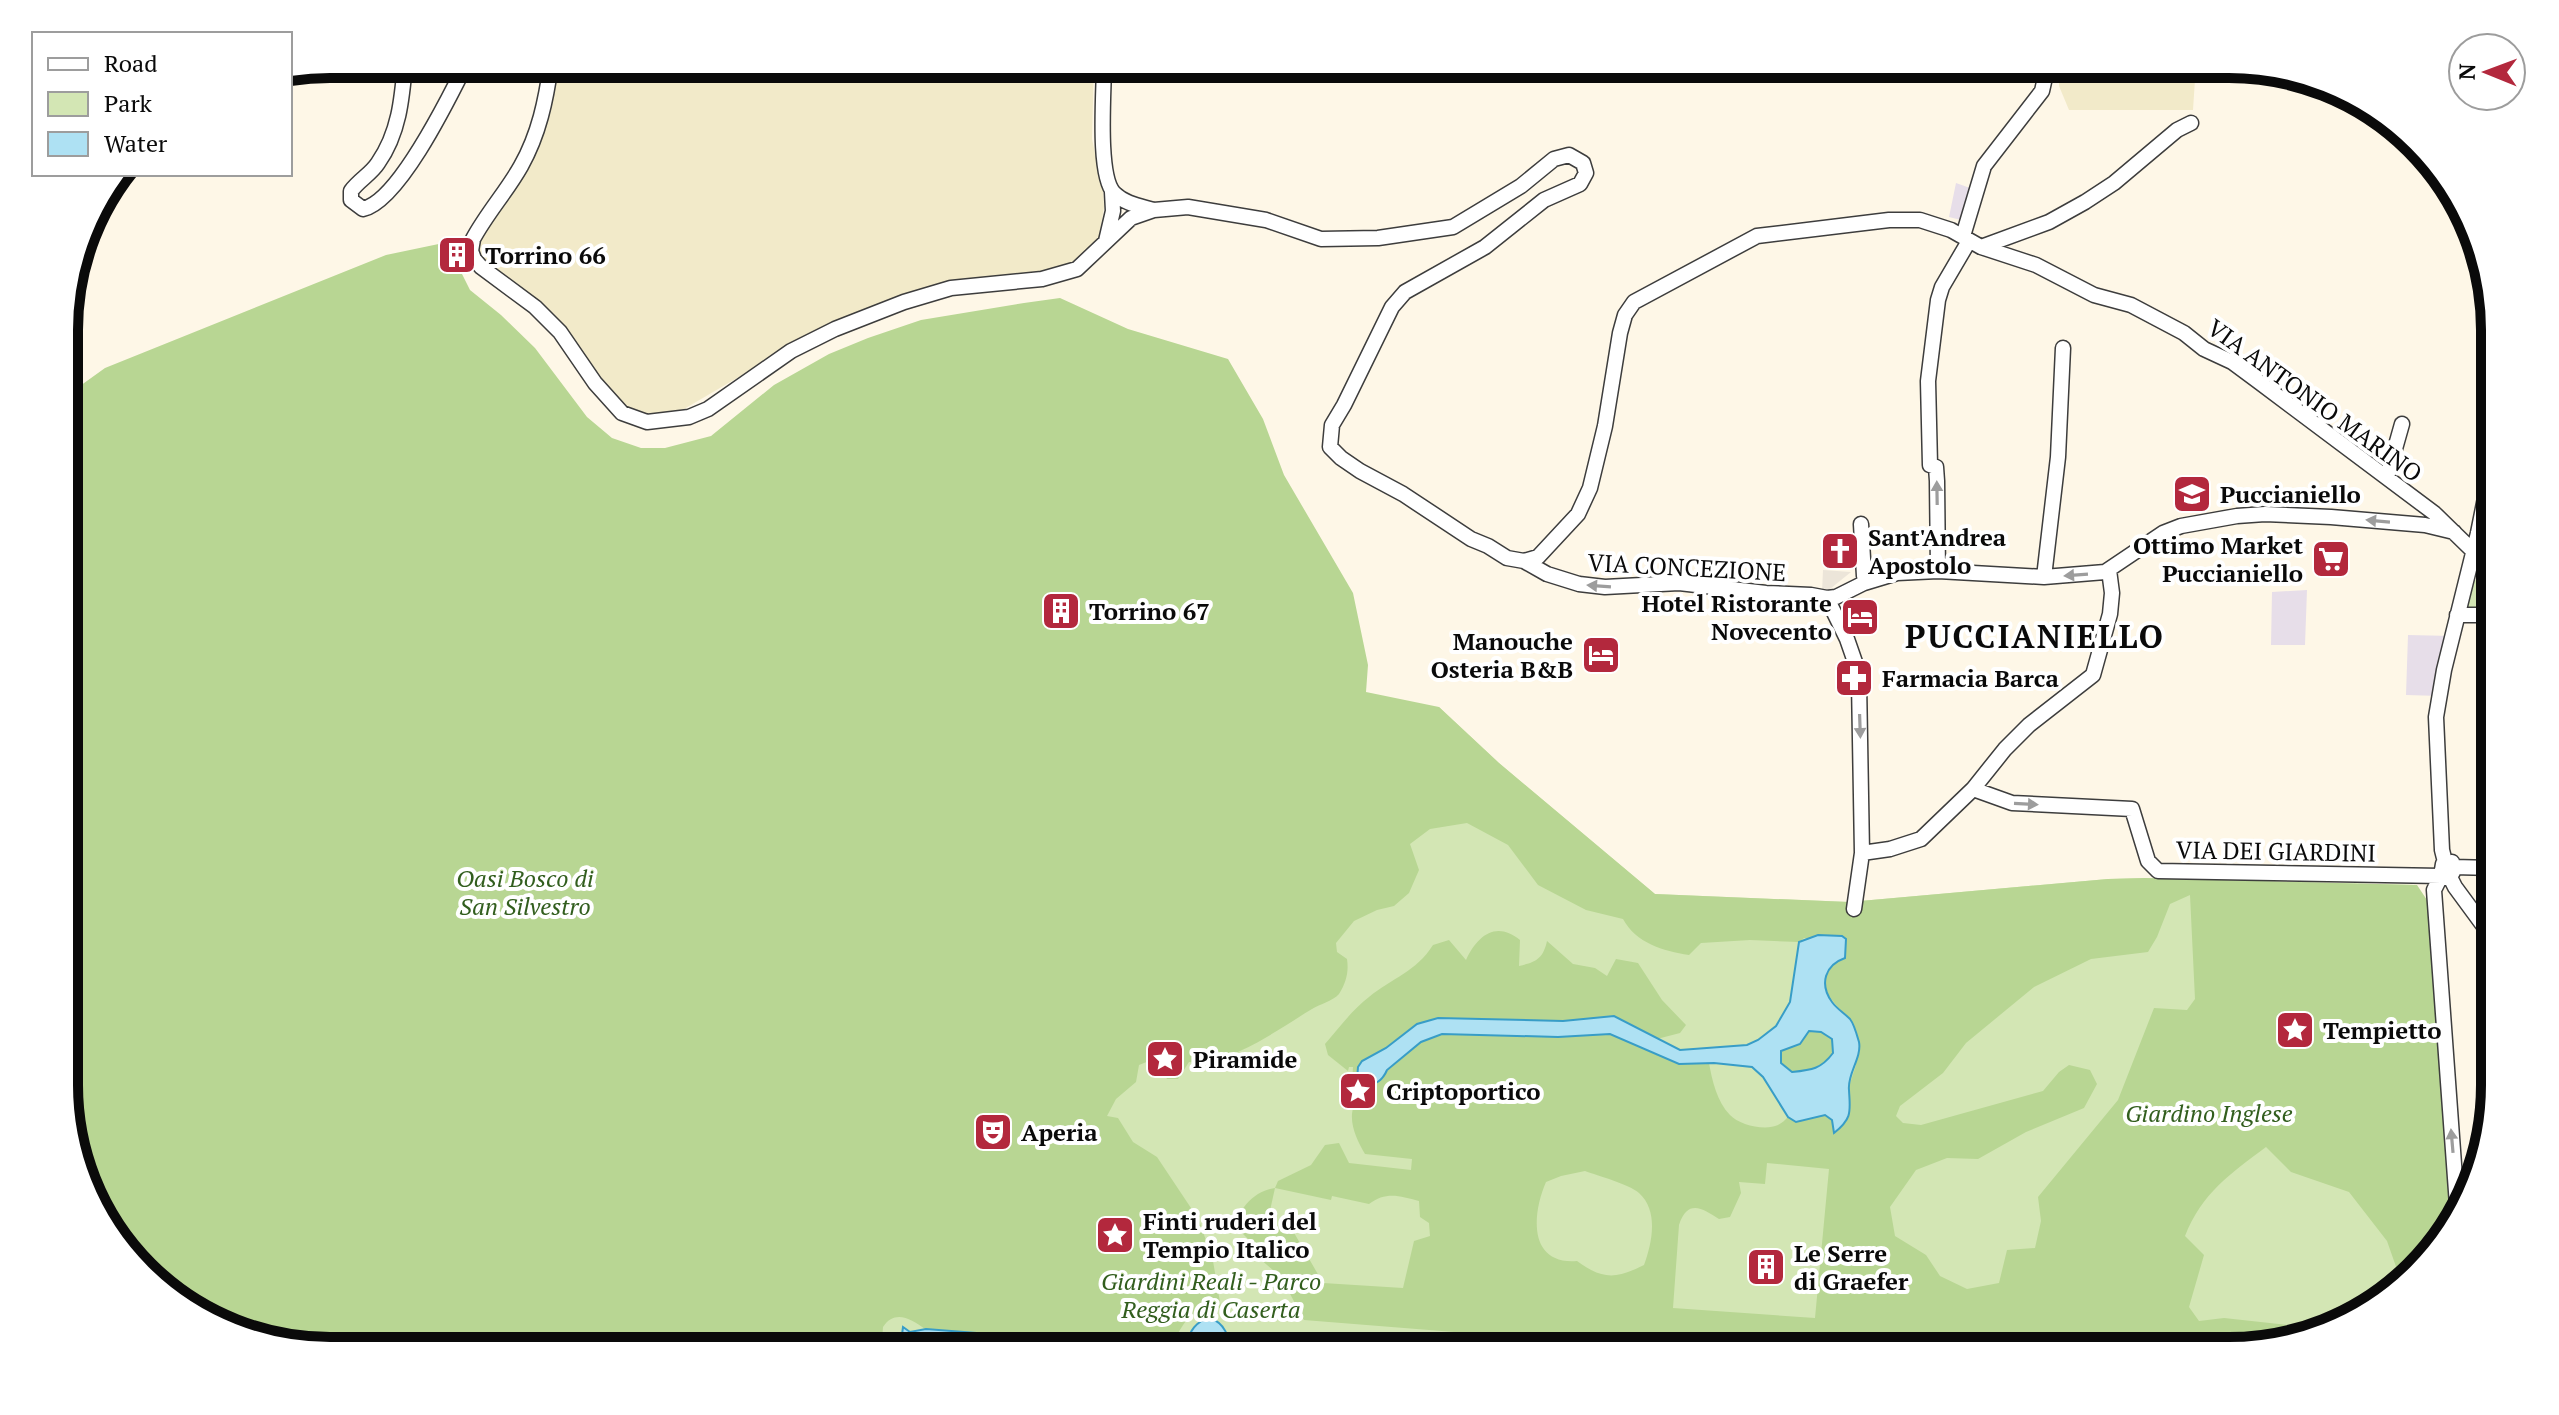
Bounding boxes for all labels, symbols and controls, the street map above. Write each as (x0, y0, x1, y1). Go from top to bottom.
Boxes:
legend (32, 32, 292, 176)
north arrow (2447, 32, 2527, 112)
text: Road (104, 47, 158, 79)
text: N (2452, 63, 2481, 80)
text: Park (104, 87, 153, 119)
text: Water (104, 127, 168, 159)
building icon: Torrino 66 (436, 234, 478, 276)
place label: Torrino 66 (485, 239, 606, 271)
street label: VIA ANTONIO MARINO (2201, 311, 2429, 489)
school or university icon: Puccianiello (2171, 473, 2213, 515)
place label: Puccianiello (2220, 478, 2361, 510)
one-way arrow (1931, 480, 1943, 505)
one-way arrow (2365, 514, 2390, 527)
place label: Sant'Andrea Apostolo (1868, 521, 2007, 581)
place label: Ottimo Market Puccianiello (2133, 529, 2303, 589)
church icon: Sant'Andrea Apostolo (1819, 530, 1861, 572)
supermarket icon: Ottimo Market Puccianiello (2310, 538, 2352, 580)
street label: VIA CONCEZIONE (1587, 546, 1787, 588)
one-way arrow (2063, 569, 2088, 582)
one-way arrow (1586, 579, 1611, 592)
place label: Hotel Ristorante Novecento (1642, 587, 1832, 647)
building icon: Torrino 67 (1040, 590, 1082, 632)
place label: Torrino 67 (1089, 595, 1210, 627)
hotel icon: Hotel Ristorante Novecento (1839, 596, 1881, 638)
district label: PUCCIANIELLO (1905, 615, 2165, 657)
place label: Manouche Osteria B&B (1431, 625, 1573, 685)
hotel icon: Manouche Osteria B&B (1580, 634, 1622, 676)
pharmacy icon: Farmacia Barca (1833, 657, 1875, 699)
place label: Farmacia Barca (1882, 662, 2059, 694)
one-way arrow (1854, 714, 1867, 739)
one-way arrow (2014, 797, 2039, 810)
street label: VIA DEI GIARDINI (2176, 833, 2376, 869)
park label: Oasi Bosco di San Silvestro (456, 862, 594, 922)
place icon: Tempietto (2274, 1009, 2316, 1051)
place label: Tempietto (2323, 1014, 2441, 1046)
place icon: Piramide (1144, 1038, 1186, 1080)
place label: Piramide (1193, 1043, 1298, 1075)
place icon: Criptoportico (1337, 1070, 1379, 1112)
place label: Criptoportico (1386, 1075, 1541, 1107)
park label: Giardino Inglese (2125, 1097, 2293, 1129)
theatre icon: Aperia (972, 1111, 1014, 1153)
place label: Aperia (1021, 1116, 1098, 1148)
one-way arrow (2445, 1128, 2458, 1153)
place label: Finti ruderi del Tempio Italico (1143, 1205, 1317, 1265)
place icon: Finti ruderi del Tempio Italico (1094, 1214, 1136, 1256)
place label: Le Serre di Graefer (1794, 1237, 1909, 1297)
building icon: Le Serre di Graefer (1745, 1246, 1787, 1288)
park label: Giardini Reali - Parco Reggia di Caserta (1101, 1265, 1321, 1325)

